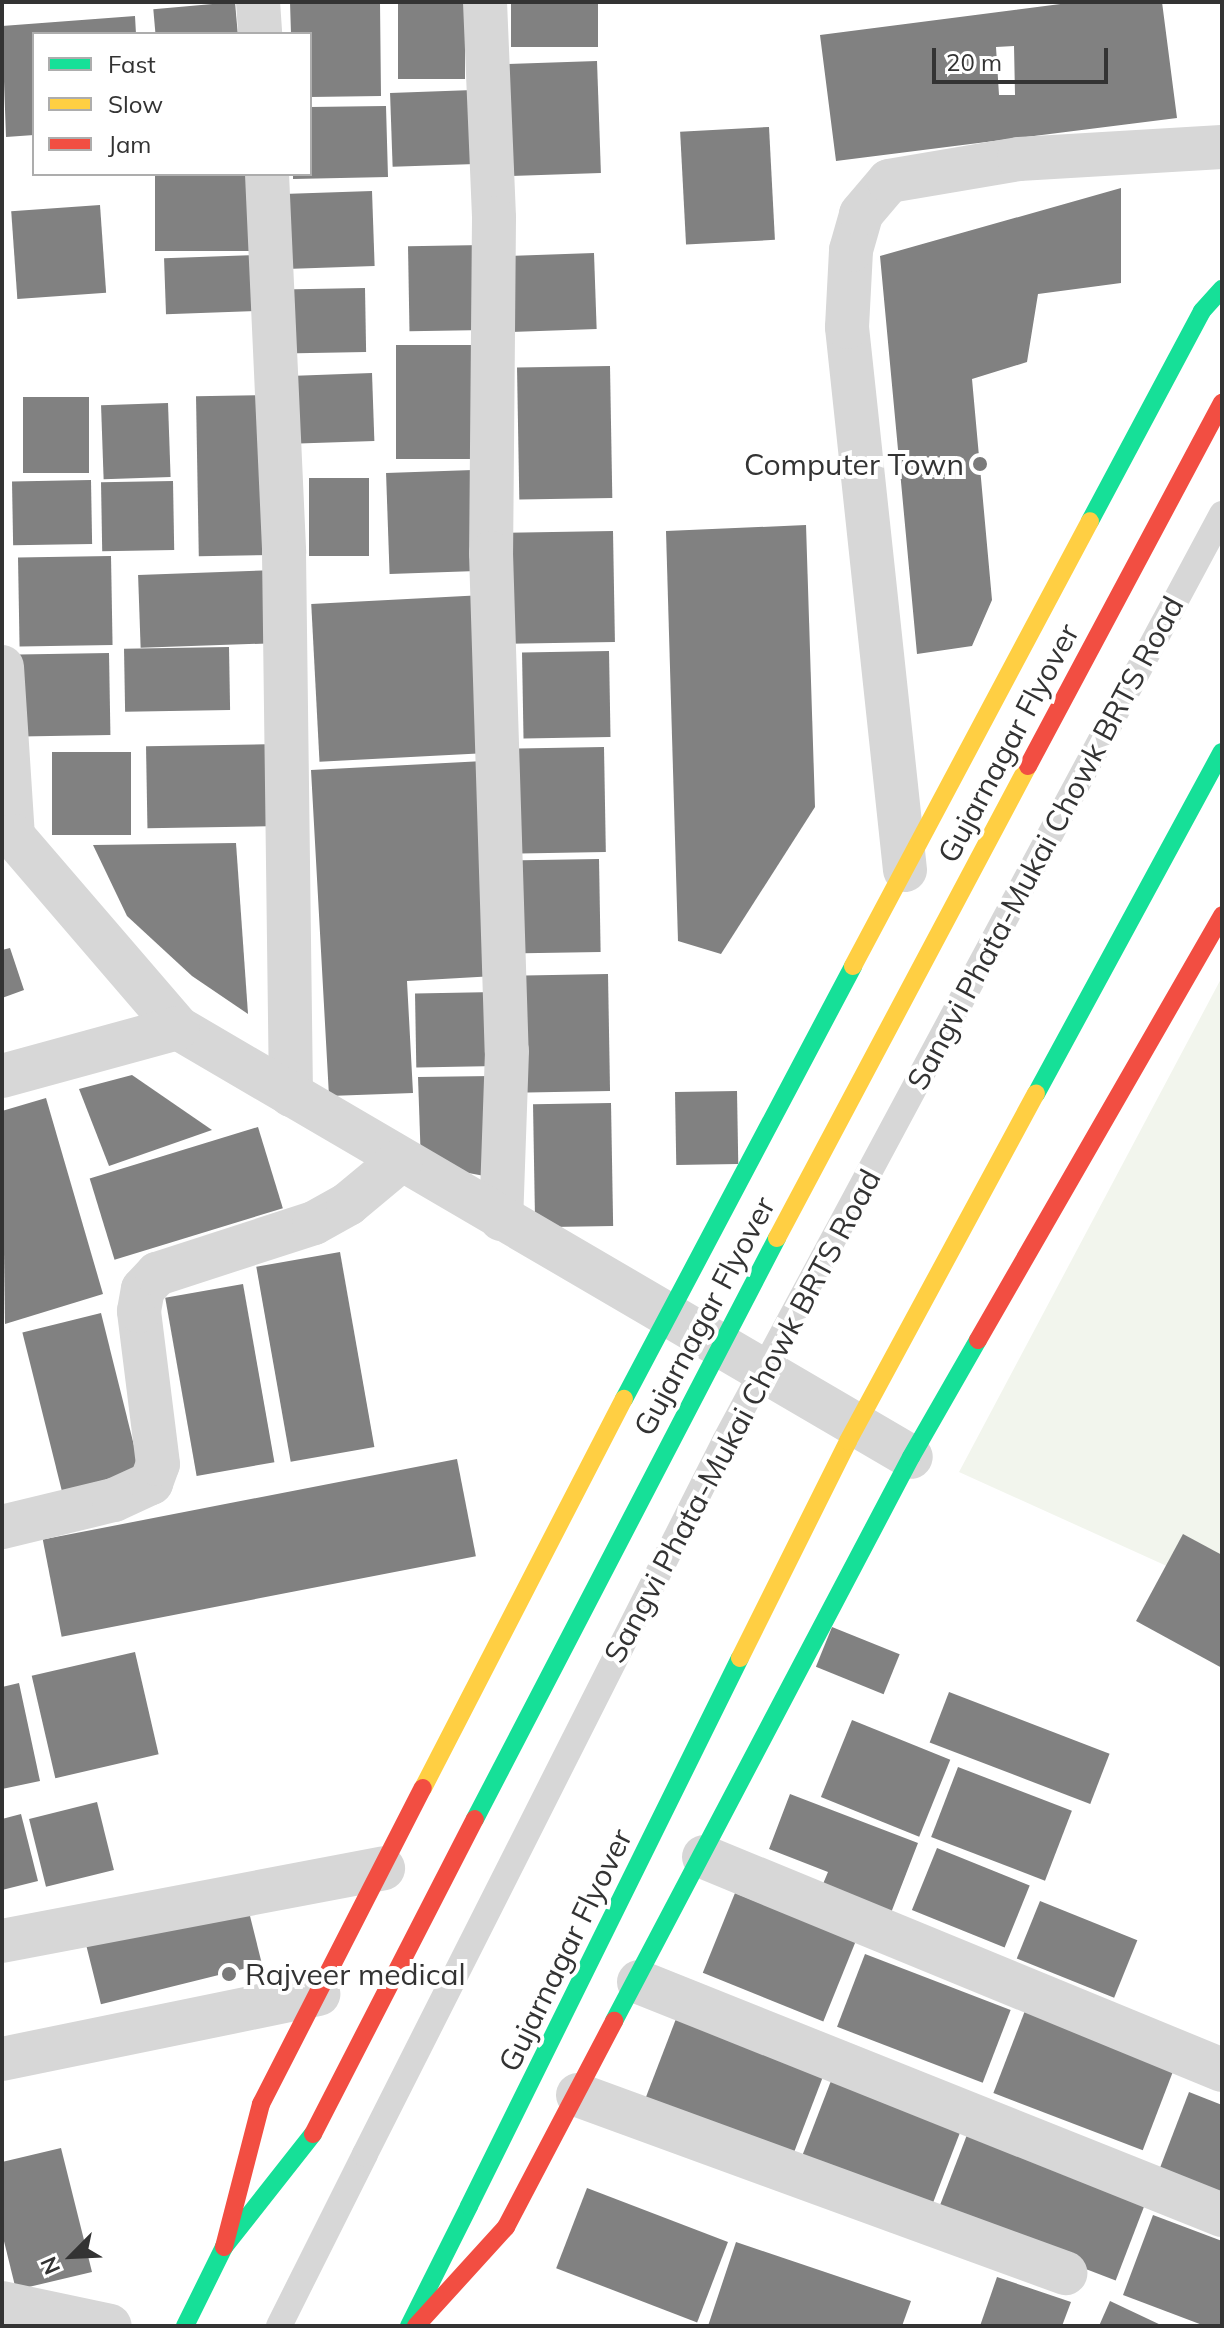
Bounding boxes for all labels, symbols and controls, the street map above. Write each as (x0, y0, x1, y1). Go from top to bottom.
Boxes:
legend (32, 32, 312, 176)
scale bar (936, 32, 1112, 82)
text: 20 m (946, 47, 1002, 77)
text: Fast (108, 49, 156, 79)
text: Slow (108, 89, 163, 119)
text: Jam (108, 129, 151, 159)
place label: Computer Town (744, 446, 964, 482)
marker: Computer Town (971, 455, 989, 473)
street label: Sangvi Phata-Mukai Chowk BRTS Road (899, 590, 1191, 1096)
street label: Gujarnagar Flyover (930, 617, 1086, 869)
street label: Sangvi Phata-Mukai Chowk BRTS Road (596, 1163, 888, 1669)
street label: Gujarnagar Flyover (626, 1190, 782, 1442)
street label: Gujarnagar Flyover (491, 1823, 639, 2077)
place label: Rajveer medical (245, 1956, 466, 1992)
marker: Rajveer medical (220, 1965, 238, 1983)
north arrow (32, 2216, 112, 2296)
text: N (34, 2252, 66, 2279)

